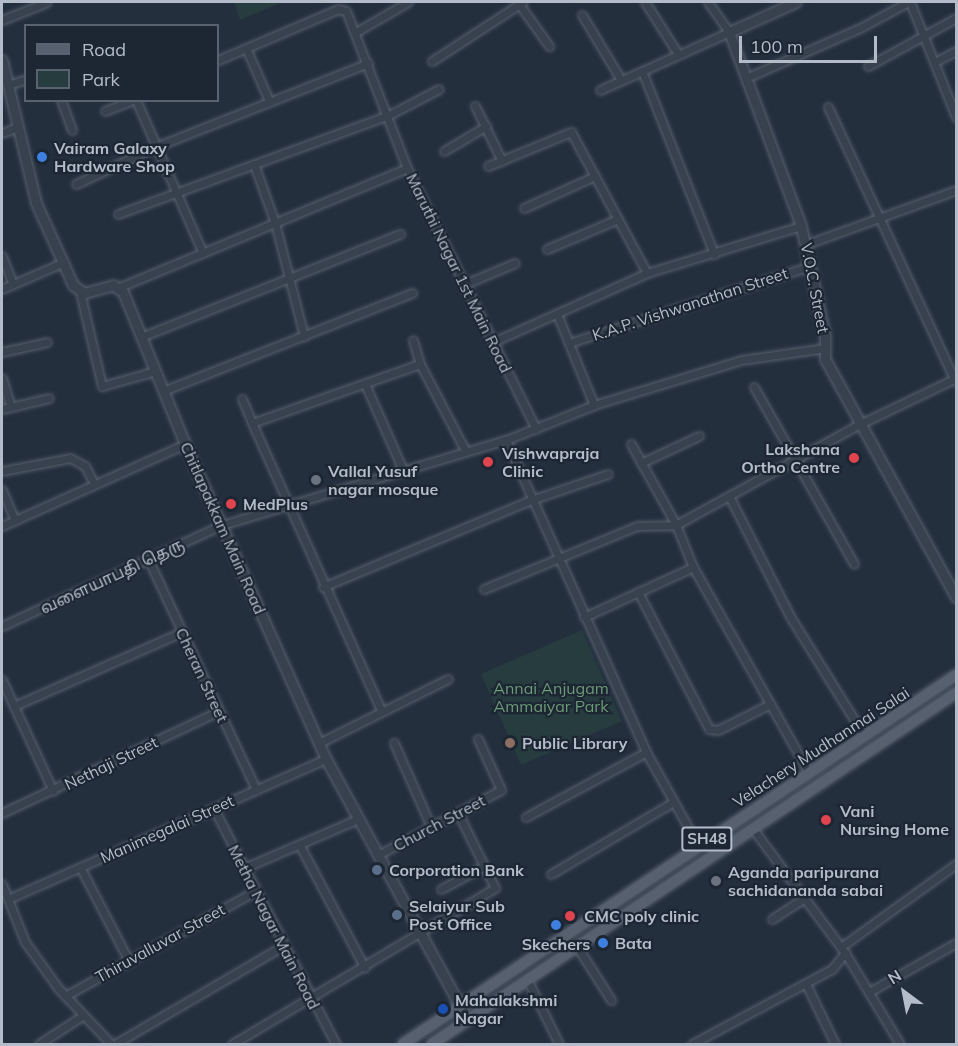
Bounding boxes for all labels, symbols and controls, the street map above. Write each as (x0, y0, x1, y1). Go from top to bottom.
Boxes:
legend (24, 24, 219, 102)
scale bar (742, 24, 880, 62)
text: 100 m (750, 35, 803, 58)
text: Road (82, 38, 126, 61)
text: Park (82, 68, 120, 91)
place label: Vairam Galaxy Hardware Shop (54, 138, 175, 176)
marker: Vairam Galaxy Hardware Shop (35, 150, 49, 164)
street label: Maruthi Nagar 1st Main Road (402, 170, 516, 376)
street label: V.O.C. Street (797, 241, 833, 335)
street label: K.A.P. Vishwanathan Street (590, 263, 790, 345)
street label: Chitlapakkam Main Road (176, 439, 270, 617)
place label: Lakshana Ortho Centre (741, 439, 840, 477)
place label: Vishwapraja Clinic (502, 443, 599, 481)
marker: Lakshana Ortho Centre (845, 449, 863, 467)
marker: Vishwapraja Clinic (479, 453, 497, 471)
place label: Vallal Yusuf nagar mosque (328, 461, 438, 499)
marker: Vallal Yusuf nagar mosque (309, 473, 323, 487)
place label: MedPlus (243, 494, 308, 514)
marker: MedPlus (224, 497, 238, 511)
street label: வளையாபதி தெரு (37, 534, 187, 618)
street label: Cheran Street (172, 625, 232, 725)
park label: Annai Anjugam Ammaiyar Park (493, 678, 609, 716)
street label: Velachery Mudhanmai Salai (729, 683, 913, 811)
street label: Nethaji Street (61, 732, 161, 794)
place label: Public Library (522, 733, 627, 753)
marker: Public Library (503, 736, 517, 750)
street label: Manimegalai Street (97, 791, 237, 867)
street label: Church Street (390, 791, 488, 855)
place label: Vani Nursing Home (840, 801, 949, 839)
marker: Vani Nursing Home (817, 811, 835, 829)
road number: SH48 (680, 827, 734, 851)
street label: Metha Nagar Main Road (224, 842, 324, 1012)
place label: Corporation Bank (389, 860, 524, 880)
place label: Aganda paripurana sachidananda sabai (728, 862, 883, 900)
marker: Corporation Bank (370, 863, 384, 877)
marker: Aganda paripurana sachidananda sabai (709, 874, 723, 888)
place label: Selaiyur Sub Post Office (409, 896, 505, 934)
street label: Thiruvalluvar Street (92, 899, 228, 987)
place label: CMC poly clinic (584, 906, 699, 926)
marker: CMC poly clinic (561, 907, 579, 925)
marker: Selaiyur Sub Post Office (390, 908, 404, 922)
marker: Skechers (549, 918, 563, 932)
place label: Bata (615, 933, 652, 953)
place label: Skechers (522, 934, 590, 954)
marker: Bata (596, 936, 610, 950)
north arrow (874, 962, 934, 1022)
text: N (884, 965, 905, 988)
place label: Mahalakshmi Nagar (455, 990, 557, 1028)
marker: Mahalakshmi Nagar (436, 1002, 450, 1016)

